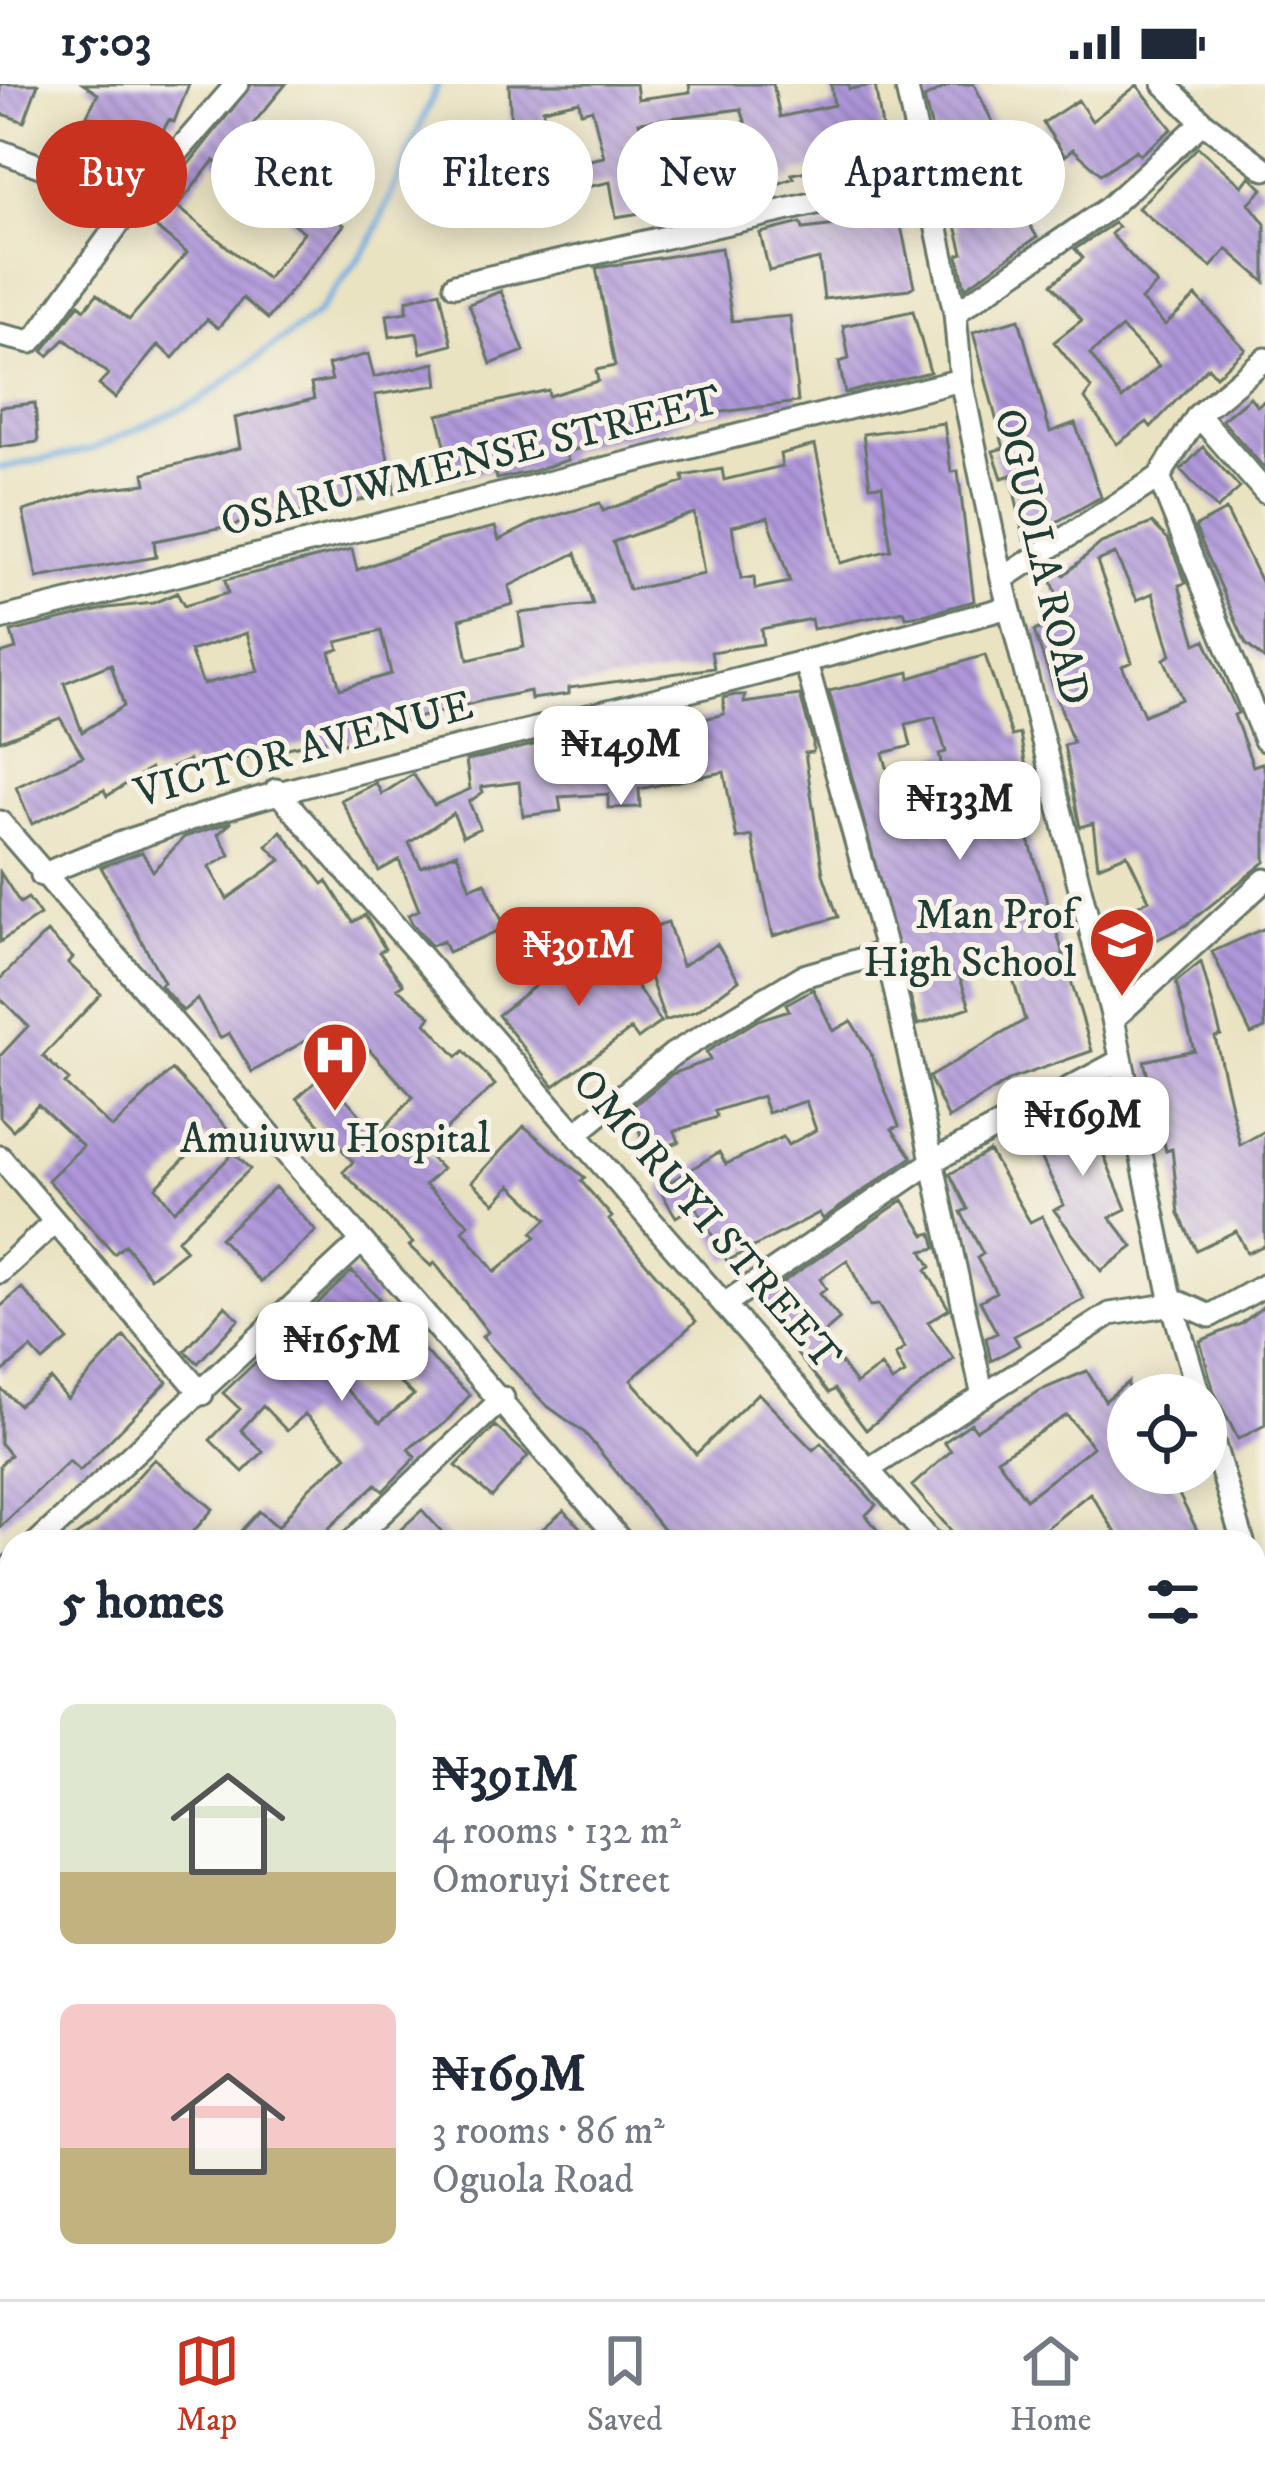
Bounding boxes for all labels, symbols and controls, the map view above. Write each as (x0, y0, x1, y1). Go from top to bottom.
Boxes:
text: 15:03 (60, 14, 151, 70)
chip: Buy (36, 120, 187, 228)
chip: Rent (211, 120, 375, 228)
chip: Filters (399, 120, 593, 228)
chip: New (617, 120, 778, 228)
chip: Apartment (802, 120, 1065, 228)
street label: OSARUWMENSE STREET (216, 375, 726, 549)
street label: OGUOLA ROAD (982, 404, 1100, 710)
street label: VICTOR AVENUE (128, 680, 479, 820)
pin: ₦149M (537, 706, 705, 808)
text: ₦149M (561, 720, 681, 769)
pin: ₦133M (876, 761, 1044, 863)
text: ₦133M (906, 775, 1014, 824)
place label: Man Prof High School (863, 890, 1083, 990)
school or university icon: Man Prof High School (1087, 905, 1157, 999)
pin: ₦391M (495, 907, 663, 1009)
text: ₦391M (523, 921, 635, 970)
hospital icon: Amuiuwu Hospital (300, 1020, 370, 1114)
street label: OMORUYI STREET (561, 1058, 851, 1382)
pin: ₦169M (999, 1077, 1167, 1179)
text: ₦169M (1024, 1091, 1142, 1140)
place label: Amuiuwu Hospital (180, 1114, 490, 1166)
pin: ₦165M (258, 1302, 426, 1404)
text: ₦165M (283, 1316, 401, 1365)
map controls (1107, 1374, 1227, 1494)
button: locate (1107, 1374, 1227, 1494)
icon: filters (1140, 1569, 1206, 1635)
text: 5 homes (60, 1570, 224, 1634)
text: ₦391M (432, 1743, 578, 1807)
icon: home (156, 1752, 300, 1896)
text: 4 rooms · 132 m² (432, 1807, 681, 1856)
text: Omoruyi Street (432, 1856, 670, 1905)
text: ₦169M (432, 2043, 586, 2107)
icon: home (156, 2052, 300, 2196)
text: 3 rooms · 86 m² (432, 2107, 665, 2156)
text: Oguola Road (432, 2156, 634, 2205)
tab: Map (174, 2328, 240, 2441)
tab: Saved (587, 2328, 663, 2441)
tab: Home (1010, 2328, 1091, 2441)

